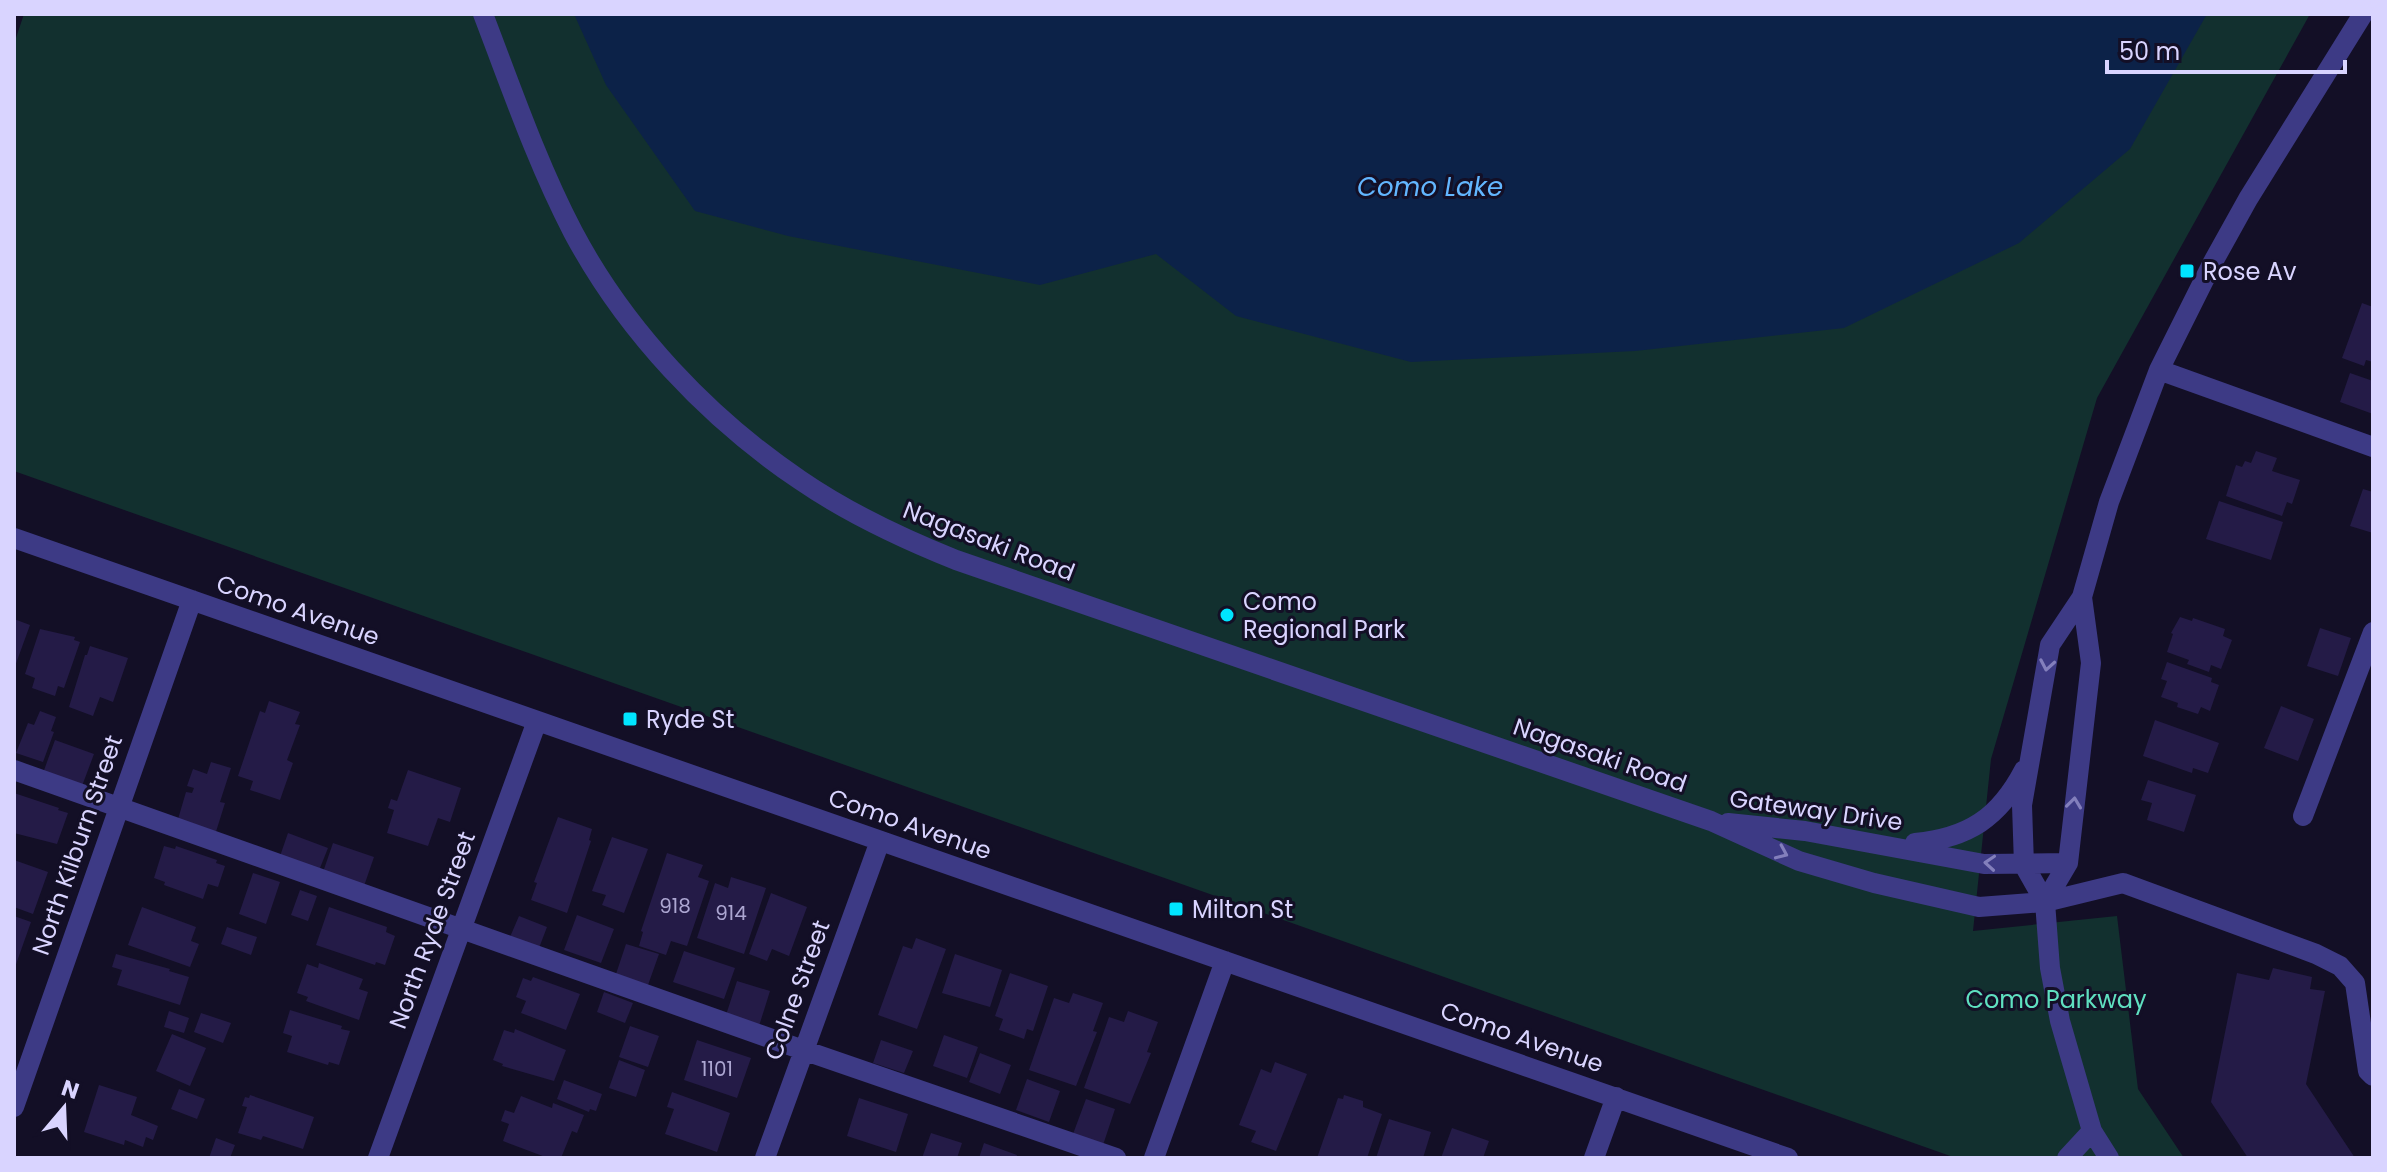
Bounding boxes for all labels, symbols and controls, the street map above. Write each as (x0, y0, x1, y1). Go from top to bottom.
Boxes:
scale bar (2107, 24, 2345, 74)
text: 50 m (2119, 35, 2180, 68)
water label: Como Lake (1357, 169, 1503, 205)
place label: Rose Av (2203, 255, 2297, 288)
marker: Rose Av (2178, 262, 2196, 280)
street label: Nagasaki Road (898, 493, 1080, 589)
street label: Como Avenue (212, 567, 384, 653)
place label: Como Regional Park (1243, 585, 1406, 646)
marker: Como Regional Park (1218, 606, 1236, 624)
one-way arrow (2039, 658, 2056, 672)
place label: Ryde St (646, 703, 734, 736)
marker: Ryde St (621, 710, 639, 728)
street label: Nagasaki Road (1509, 710, 1691, 800)
street label: North Kilburn Street (24, 731, 130, 959)
street label: Como Avenue (824, 781, 996, 867)
street label: Gateway Drive (1727, 782, 1905, 838)
one-way arrow (2066, 796, 2083, 809)
street label: North Ryde Street (381, 827, 483, 1033)
one-way arrow (1774, 844, 1789, 860)
one-way arrow (1983, 855, 1996, 872)
house number: 918 (659, 892, 691, 920)
place label: Milton St (1192, 893, 1293, 926)
house number: 914 (715, 899, 747, 927)
marker: Milton St (1167, 900, 1185, 918)
street label: Colne Street (756, 915, 838, 1065)
park label: Como Parkway (1965, 983, 2147, 1016)
street label: Como Avenue (1436, 994, 1608, 1080)
house number: 1101 (701, 1055, 733, 1083)
north arrow (24, 1068, 104, 1148)
text: N (57, 1072, 83, 1107)

